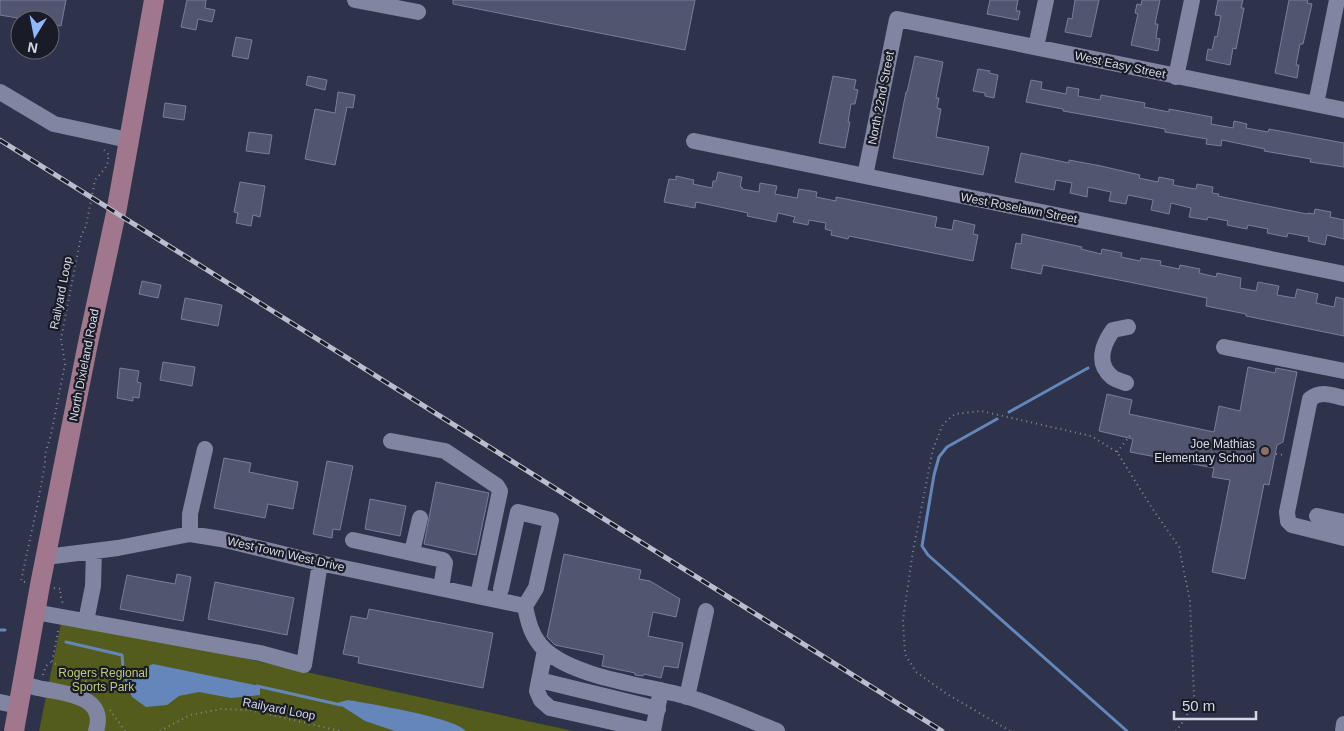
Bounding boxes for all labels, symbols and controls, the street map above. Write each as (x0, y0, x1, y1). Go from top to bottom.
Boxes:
north arrow (10, 10, 60, 60)
text: N (26, 39, 39, 57)
street label: West Easy Street (1073, 49, 1167, 82)
street label: North 22nd Street (865, 50, 897, 146)
street label: West Roselawn Street (960, 190, 1079, 226)
street label: Railyard Loop (47, 255, 75, 331)
street label: North Dixieland Road (66, 308, 102, 422)
place label: Joe Mathias Elementary School (1154, 437, 1255, 465)
marker: Joe Mathias Elementary School (1259, 445, 1271, 457)
street label: West Town West Drive (226, 534, 346, 574)
park label: Rogers Regional Sports Park (58, 666, 148, 694)
scale bar (1174, 688, 1256, 720)
street label: Railyard Loop (241, 695, 317, 723)
text: 50 m (1182, 697, 1215, 714)

